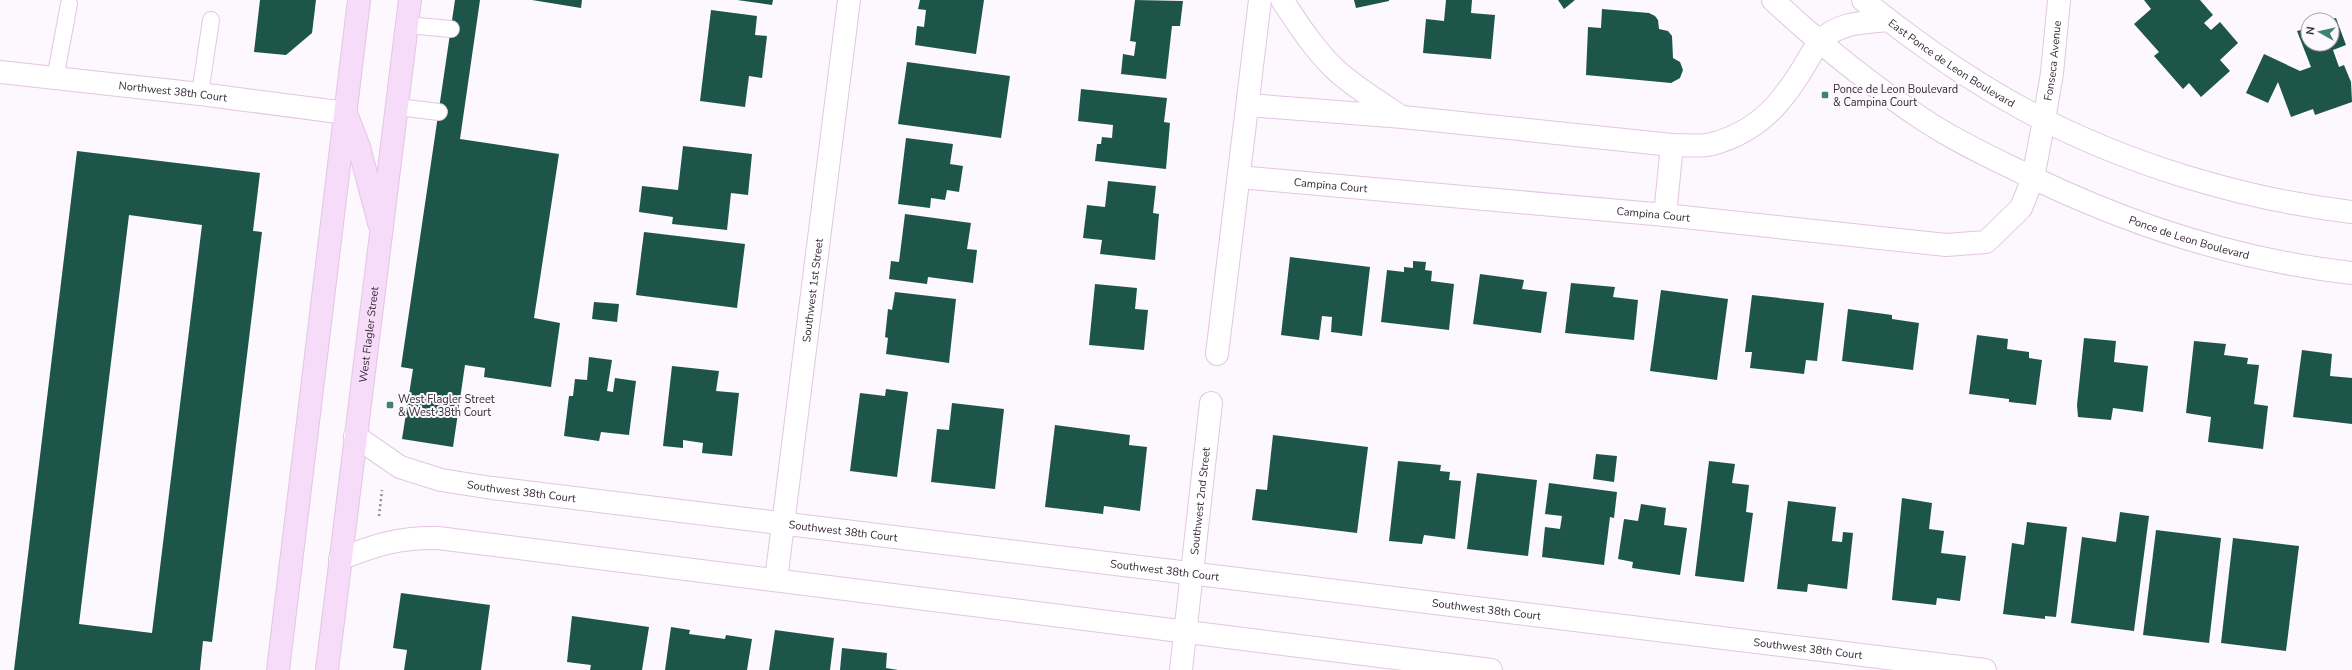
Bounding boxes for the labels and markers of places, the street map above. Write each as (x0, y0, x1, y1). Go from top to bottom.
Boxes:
place label: Ponce de Leon Boulevard & Campina Court (1833, 82, 1958, 110)
marker: Ponce de Leon Boulevard & Campina Court (1820, 90, 1830, 100)
place label: West Flagler Street & West 38th Court (398, 392, 495, 420)
marker: West Flagler Street & West 38th Court (385, 400, 395, 410)

